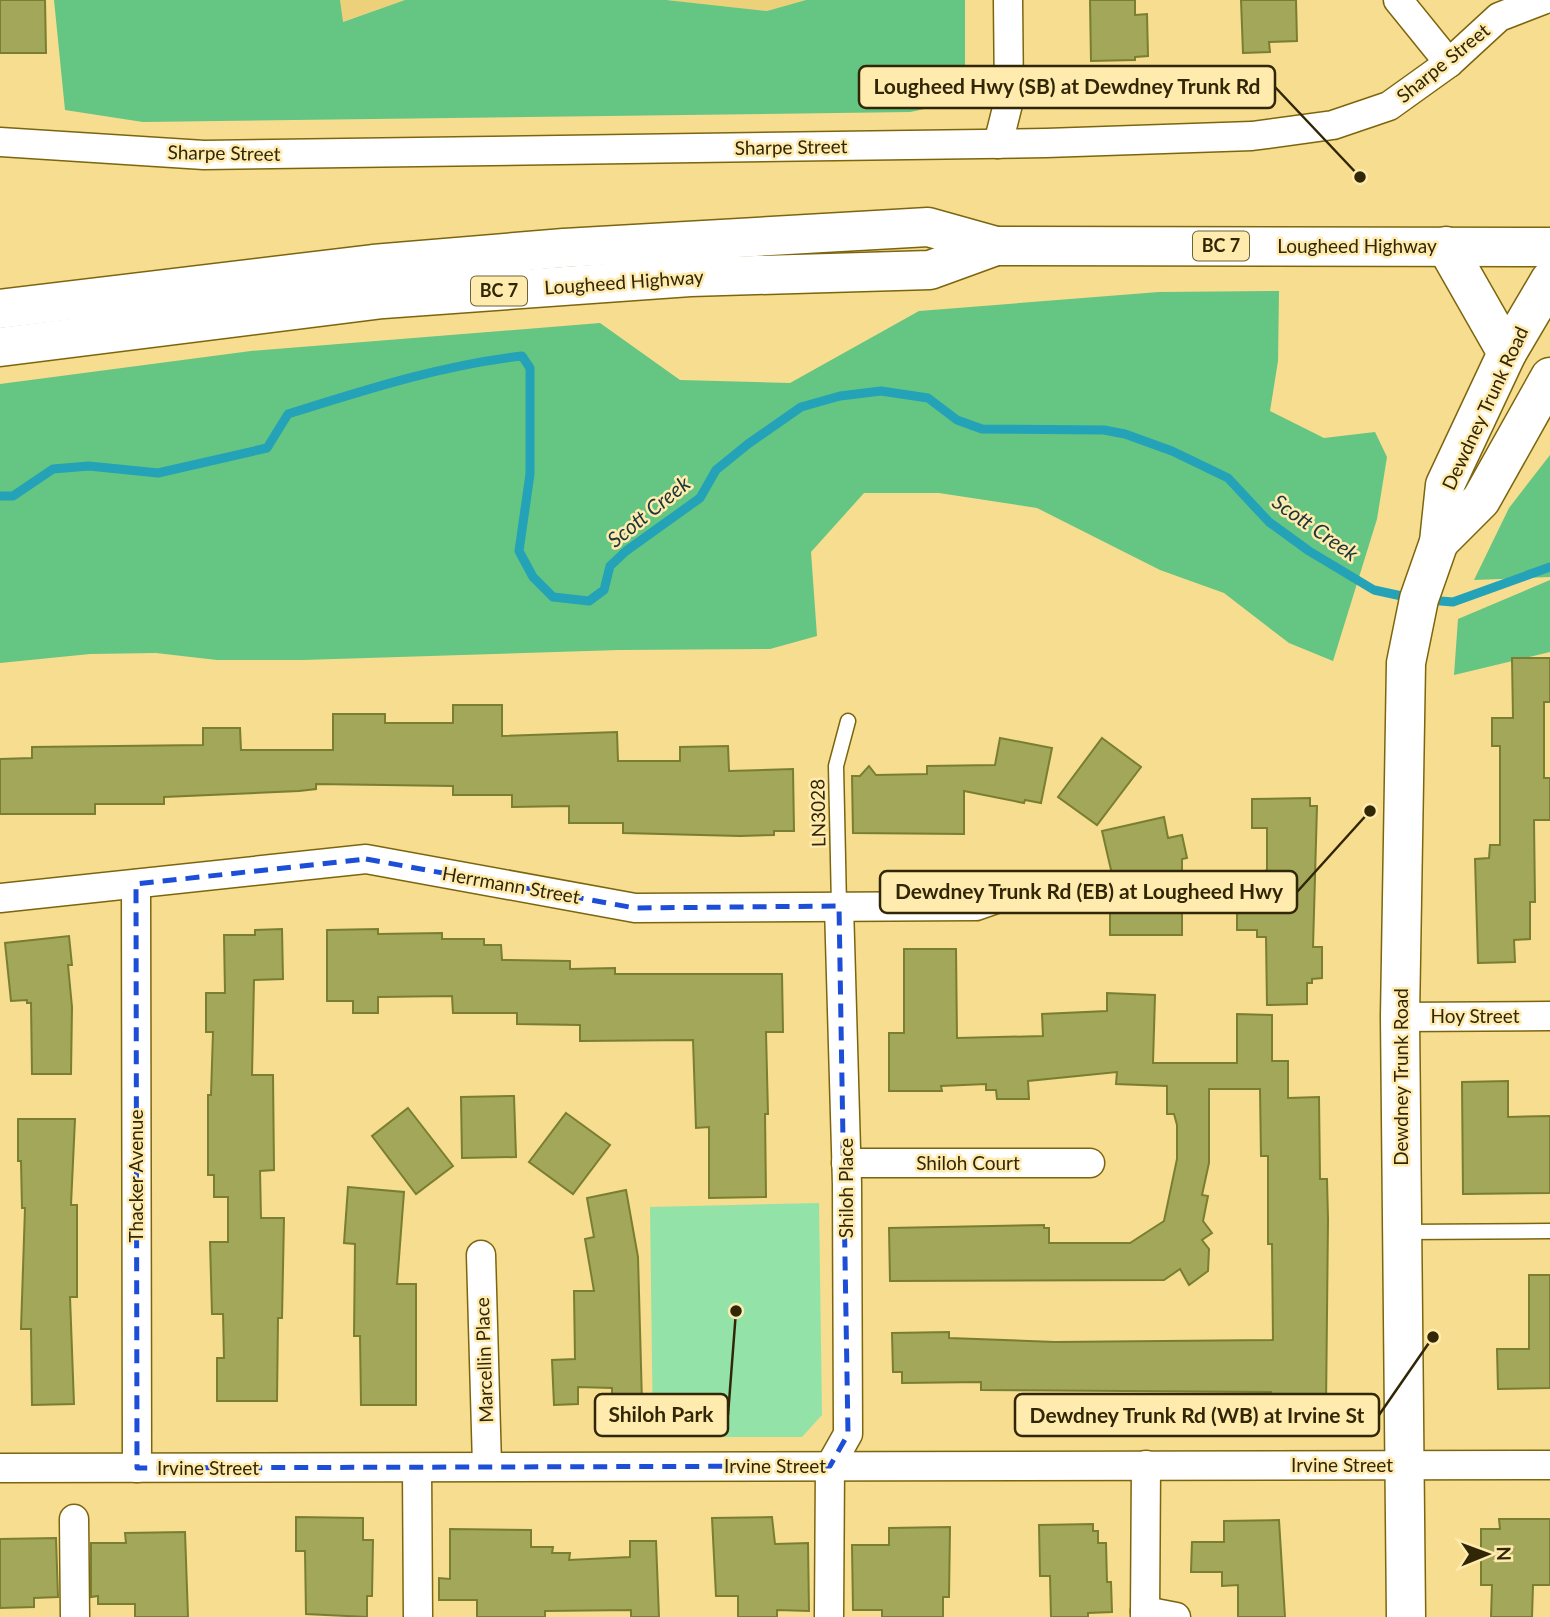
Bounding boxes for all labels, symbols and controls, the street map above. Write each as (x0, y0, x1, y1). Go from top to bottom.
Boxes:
street label: Sharpe Street (1392, 18, 1494, 107)
callout: Lougheed Hwy (SB) at Dewdney Trunk Rd (859, 66, 1275, 108)
text: Lougheed Hwy (SB) at Dewdney Trunk Rd (873, 73, 1261, 98)
street label: Sharpe Street (734, 134, 848, 159)
street label: Sharpe Street (167, 140, 281, 165)
road number: BC 7 (1193, 232, 1249, 260)
street label: Lougheed Highway (1277, 234, 1437, 257)
street label: Lougheed Highway (544, 264, 705, 299)
road number: BC 7 (471, 276, 527, 306)
street label: Dewdney Trunk Road (1437, 322, 1532, 493)
water label: Scott Creek (602, 469, 695, 552)
water label: Scott Creek (1268, 488, 1364, 566)
street label: LN3028 (805, 779, 830, 847)
street label: Herrmann Street (441, 861, 582, 908)
callout: Dewdney Trunk Rd (EB) at Lougheed Hwy (880, 871, 1297, 913)
text: Dewdney Trunk Rd (EB) at Lougheed Hwy (895, 878, 1284, 903)
street label: Dewdney Trunk Road (1389, 988, 1412, 1166)
street label: Hoy Street (1431, 1004, 1520, 1027)
street label: Thacker Avenue (124, 1110, 147, 1242)
street label: Shiloh Place (834, 1138, 857, 1238)
street label: Shiloh Court (916, 1151, 1020, 1174)
street label: Marcellin Place (470, 1297, 497, 1423)
callout: Shiloh Park (595, 1394, 728, 1436)
callout: Dewdney Trunk Rd (WB) at Irvine St (1015, 1394, 1379, 1436)
text: Shiloh Park (608, 1401, 714, 1426)
text: Dewdney Trunk Rd (WB) at Irvine St (1030, 1402, 1365, 1427)
street label: Irvine Street (1291, 1453, 1393, 1476)
street label: Irvine Street (724, 1454, 826, 1477)
street label: Irvine Street (157, 1456, 259, 1479)
north arrow (1452, 1519, 1522, 1589)
text: N (1493, 1546, 1516, 1561)

